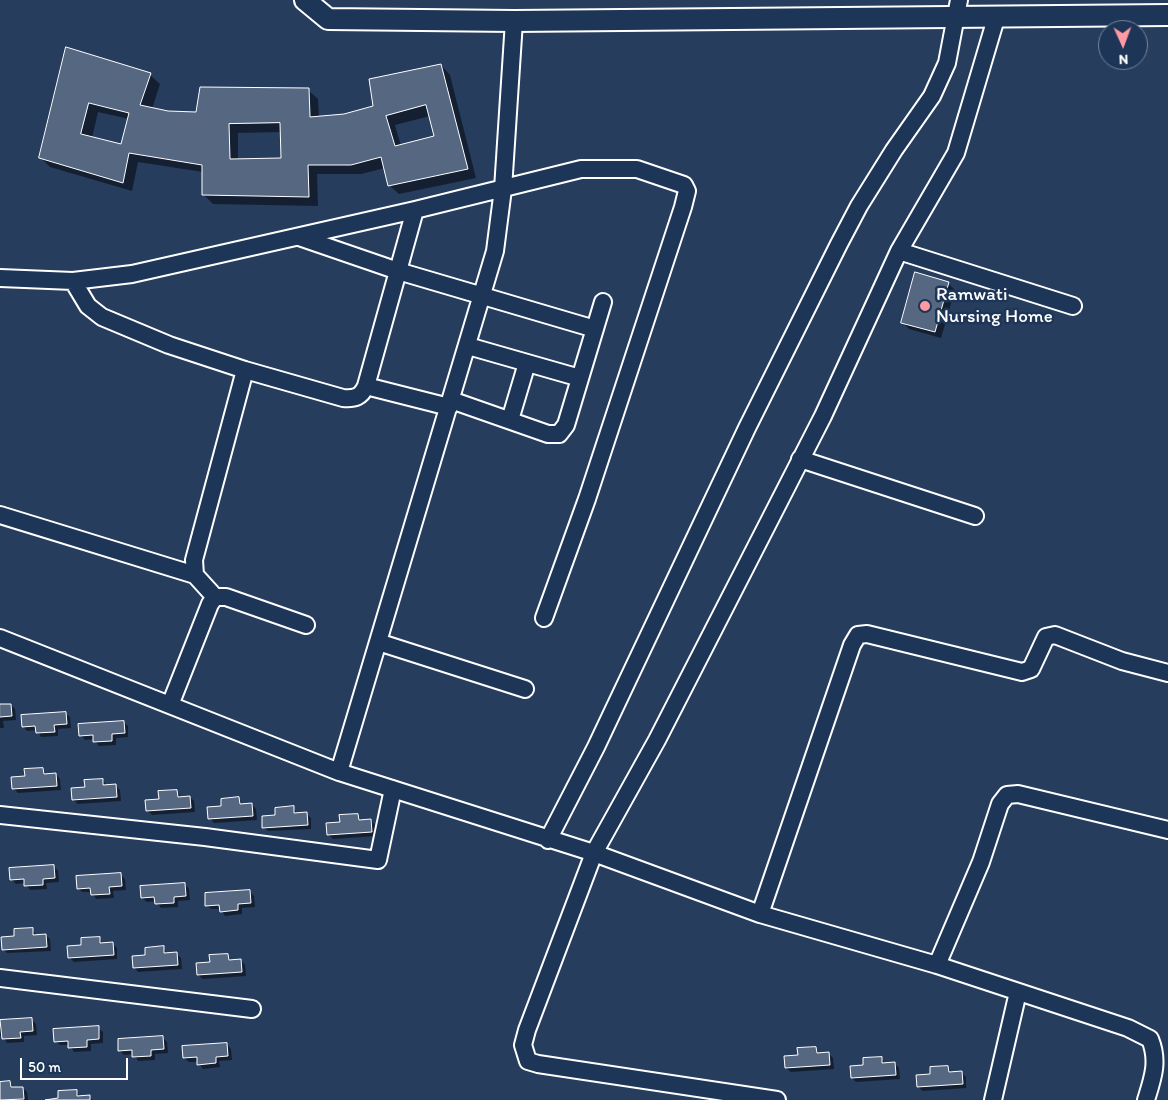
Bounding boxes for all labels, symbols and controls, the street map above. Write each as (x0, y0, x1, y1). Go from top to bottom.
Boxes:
north arrow (1098, 20, 1148, 70)
text: N (1118, 51, 1129, 68)
place label: Ramwati Nursing Home (936, 284, 1053, 328)
marker: Ramwati Nursing Home (918, 299, 932, 313)
scale bar (22, 1048, 130, 1080)
text: 50 m (28, 1058, 61, 1076)

